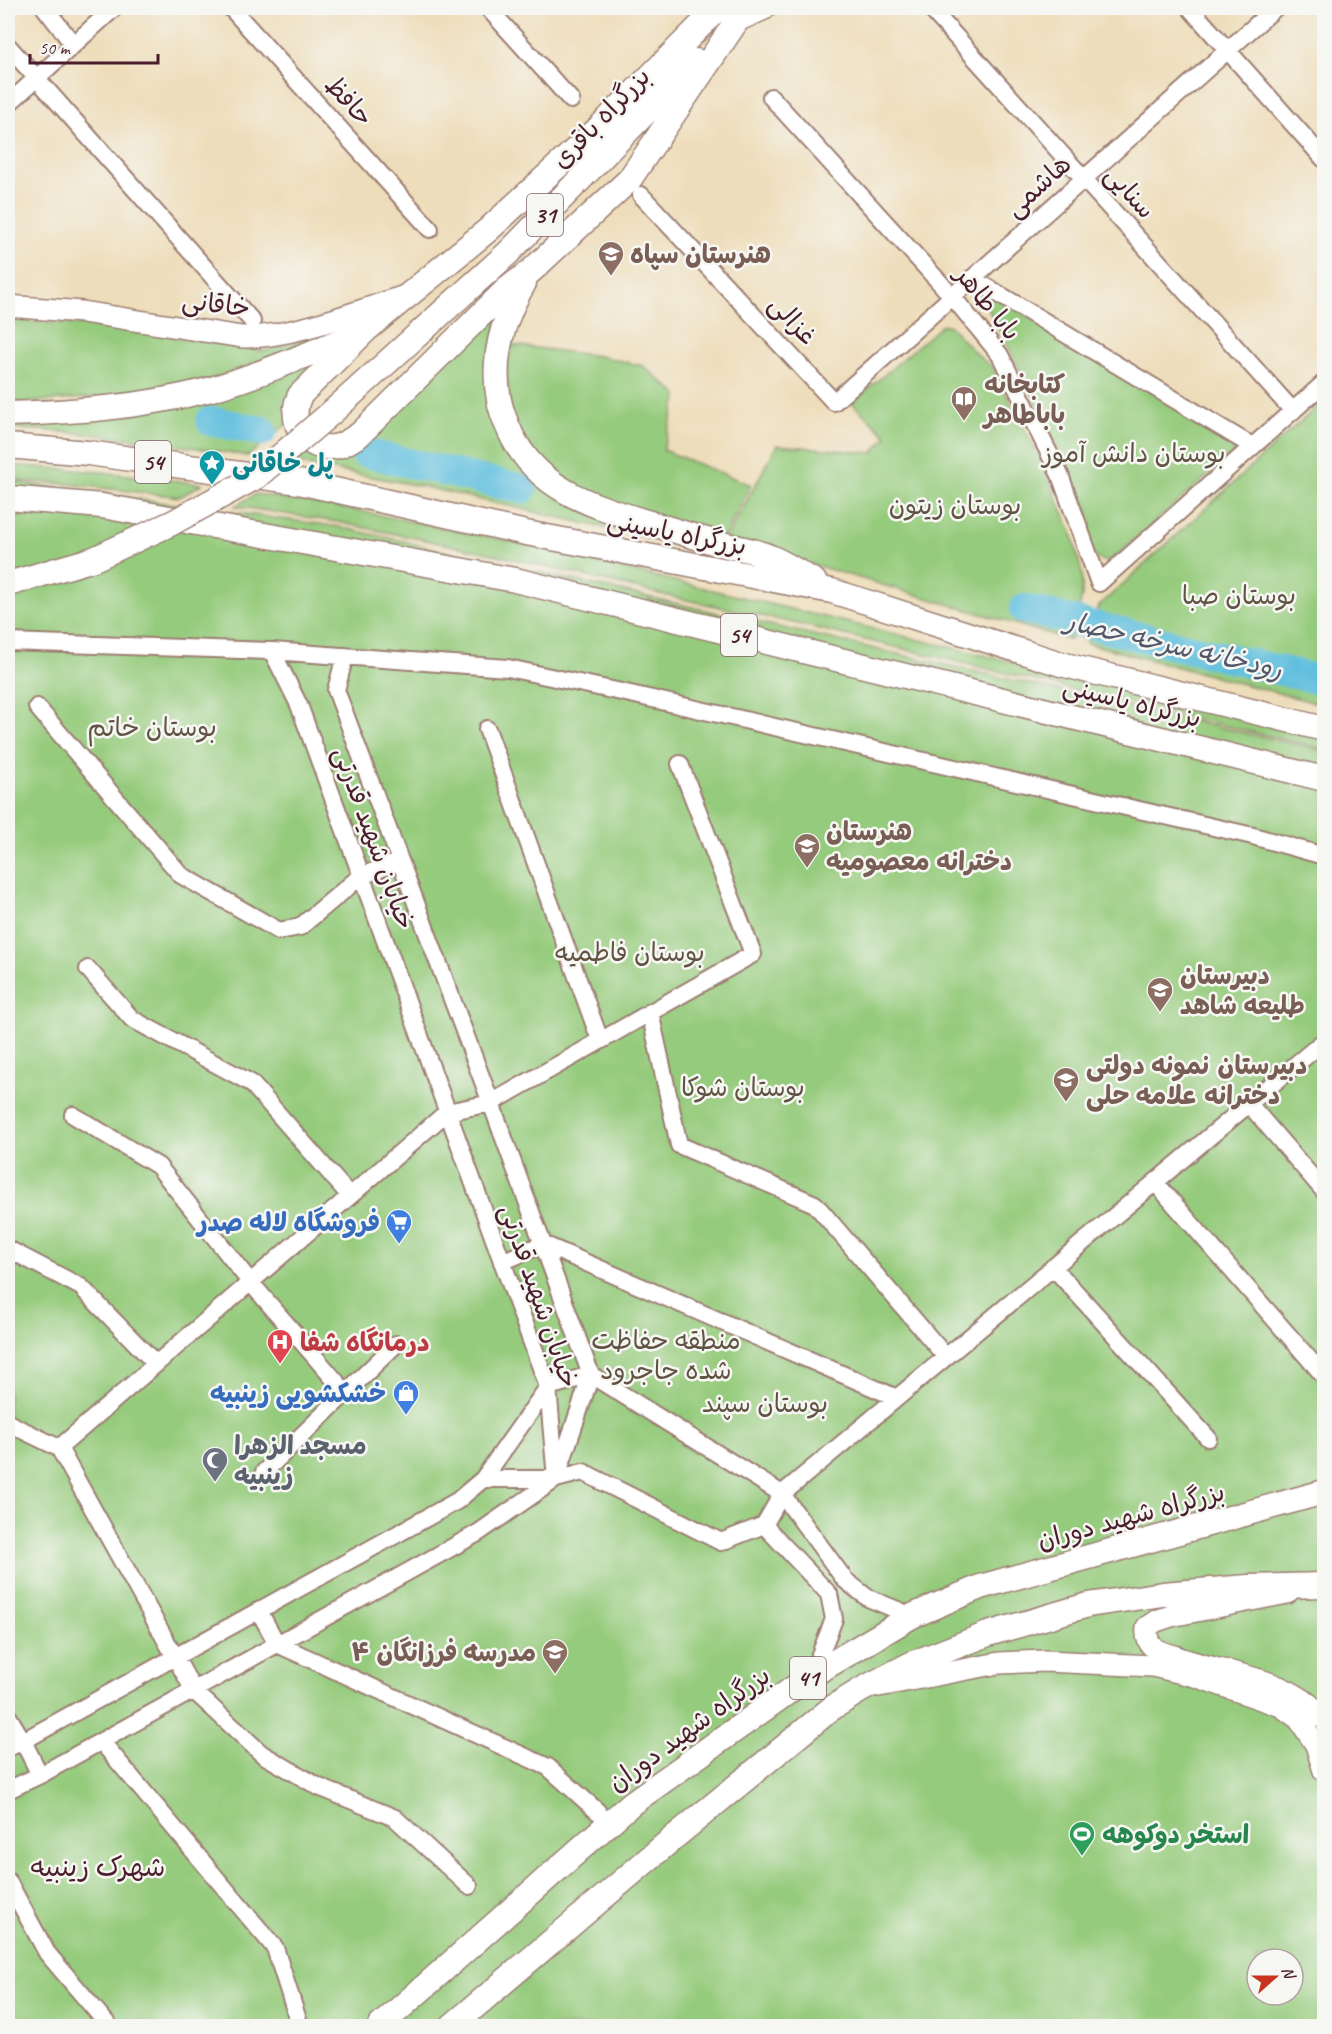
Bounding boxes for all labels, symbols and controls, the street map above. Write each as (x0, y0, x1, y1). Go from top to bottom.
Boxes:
scale bar (30, 27, 158, 65)
text: 50 m (39, 37, 72, 59)
street label: بزرگراه باقری (544, 60, 658, 176)
street label: حافظ (318, 69, 380, 133)
street label: هاشمی (998, 148, 1078, 224)
street label: سنایی (1097, 158, 1163, 226)
road number: 31 (527, 194, 563, 236)
place label: هنرستان سپاه (630, 238, 771, 271)
school or university icon: هنرستان سپاه (596, 239, 626, 277)
street label: بابا طاهر (947, 257, 1028, 347)
street label: خاقانی (180, 283, 252, 325)
street label: غزالی (762, 288, 824, 352)
place label: کتابخانه باباطاهر (981, 368, 1065, 431)
library icon: کتابخانه باباطاهر (949, 384, 979, 422)
park label: بوستان دانش آموز (1040, 437, 1226, 470)
road number: 54 (135, 441, 171, 483)
place label: پل خاقانی (232, 447, 334, 480)
place icon: پل خاقانی (197, 448, 227, 486)
park label: بوستان زیتون (889, 489, 1021, 522)
street label: بزرگراه یاسینی (605, 503, 749, 563)
park label: بوستان صبا (1182, 579, 1296, 612)
water label: رودخانه سرخه حصار (1059, 603, 1286, 686)
road number: 54 (721, 614, 757, 656)
street label: بزرگراه یاسینی (1059, 669, 1205, 735)
park label: بوستان خاتم (87, 711, 217, 747)
street label: خیابان شهید قدرتی (326, 742, 422, 934)
place label: هنرستان دخترانه معصومیه (826, 815, 1012, 878)
school or university icon: هنرستان دخترانه معصومیه (792, 831, 822, 869)
park label: بوستان فاطمیه (555, 936, 705, 969)
place label: دبیرستان طلیعه شاهد (1180, 959, 1305, 1022)
school or university icon: دبیرستان طلیعه شاهد (1145, 975, 1175, 1013)
place label: دبیرستان نمونه دولتی دخترانه علامه حلی (1086, 1049, 1307, 1112)
school or university icon: دبیرستان نمونه دولتی دخترانه علامه حلی (1051, 1065, 1081, 1103)
park label: بوستان شوکا (681, 1071, 805, 1104)
street label: خیابان شهید قدرتی (492, 1200, 586, 1392)
place label: فروشگاه لاله صدر (195, 1206, 380, 1239)
supermarket icon: فروشگاه لاله صدر (384, 1207, 414, 1245)
park label: منطقه حفاظت شده جاجرود (591, 1324, 741, 1387)
place label: درمانگاه شفا (300, 1326, 430, 1359)
hospital icon: درمانگاه شفا (265, 1327, 295, 1365)
place label: خشکشویی زینبیه (210, 1377, 386, 1410)
shop icon: خشکشویی زینبیه (391, 1378, 421, 1416)
park label: بوستان سپند (702, 1387, 828, 1420)
place label: مسجد الزهرا زینبیه (234, 1429, 367, 1492)
mosque icon: مسجد الزهرا زینبیه (200, 1445, 230, 1483)
street label: بزرگراه شهید دوران (1034, 1475, 1228, 1557)
place label: مدرسه فرزانگان ۴ (351, 1636, 536, 1669)
school or university icon: مدرسه فرزانگان ۴ (540, 1637, 570, 1675)
road number: 41 (790, 1657, 826, 1699)
street label: بزرگراه شهید دوران (601, 1659, 777, 1799)
place label: استخر دوکوهه (1102, 1818, 1249, 1851)
sports icon: استخر دوکوهه (1067, 1819, 1097, 1857)
district label: شهرک زینبیه (31, 1850, 165, 1884)
north arrow (1245, 1947, 1305, 2007)
text: N (1277, 1964, 1300, 1983)

